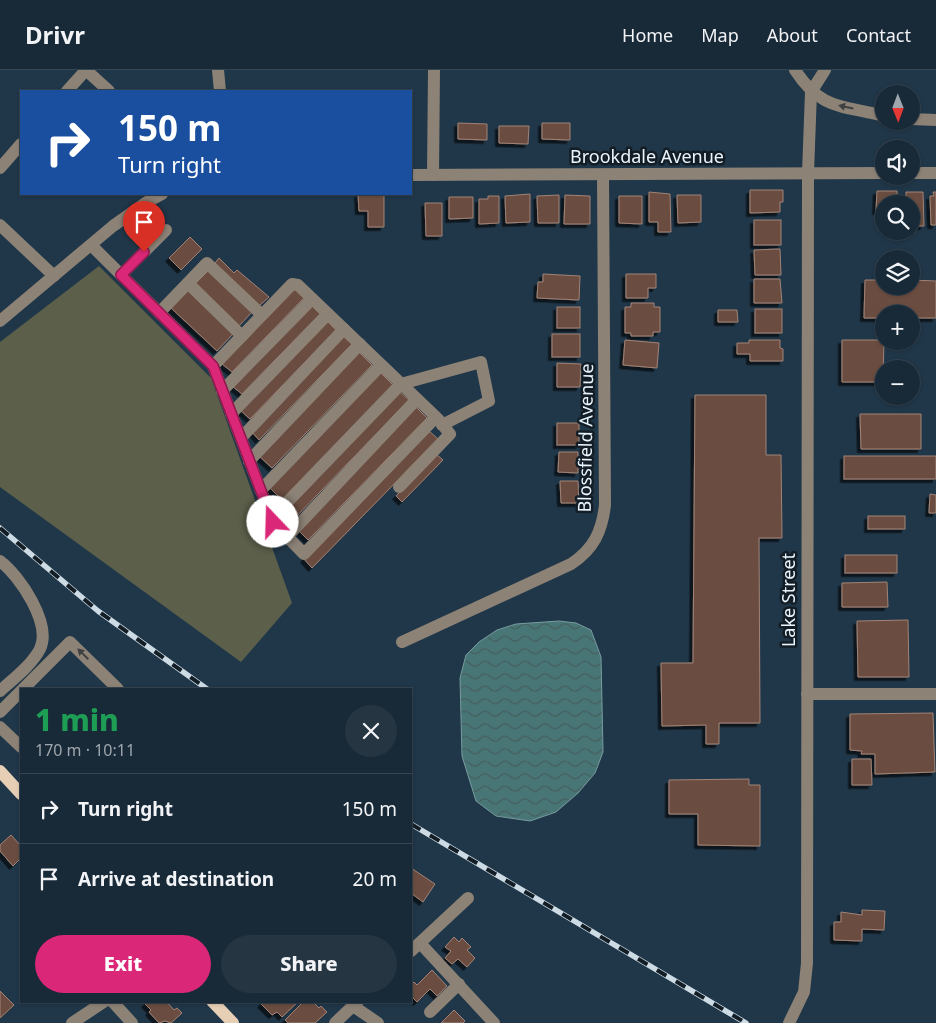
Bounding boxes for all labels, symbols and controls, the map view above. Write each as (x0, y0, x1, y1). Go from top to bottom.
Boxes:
text: Drivr (25, 18, 85, 51)
text: Home (622, 23, 673, 47)
text: Map (701, 23, 739, 47)
text: About (767, 23, 818, 47)
text: Contact (846, 23, 911, 47)
north arrow (875, 85, 920, 130)
map controls (875, 85, 920, 405)
one-way arrow (837, 102, 853, 110)
text: 150 m (118, 104, 221, 151)
icon: right (35, 110, 100, 175)
button: sound (875, 140, 920, 185)
street label: Brookdale Avenue (570, 144, 724, 168)
text: Turn right (118, 149, 221, 179)
button: search (875, 195, 920, 240)
pin (123, 201, 165, 252)
icon: arrive (130, 208, 158, 236)
button: layers (875, 250, 920, 295)
button: + (875, 305, 920, 350)
button: − (875, 360, 920, 405)
street label: Blossfield Avenue (572, 363, 598, 513)
position arrow (246, 495, 298, 547)
street label: Lake Street (776, 552, 800, 647)
one-way arrow (77, 649, 89, 661)
text: 1 min (35, 699, 119, 740)
button: close (345, 705, 397, 757)
text: 170 m · 10:11 (35, 739, 135, 761)
icon: right (35, 795, 63, 823)
text: Turn right (78, 796, 173, 822)
text: 150 m (342, 796, 397, 822)
icon: arrive (35, 865, 63, 893)
text: Arrive at destination (78, 866, 274, 892)
text: 20 m (353, 866, 397, 892)
button: Exit (35, 935, 211, 993)
button: Share (221, 935, 397, 993)

